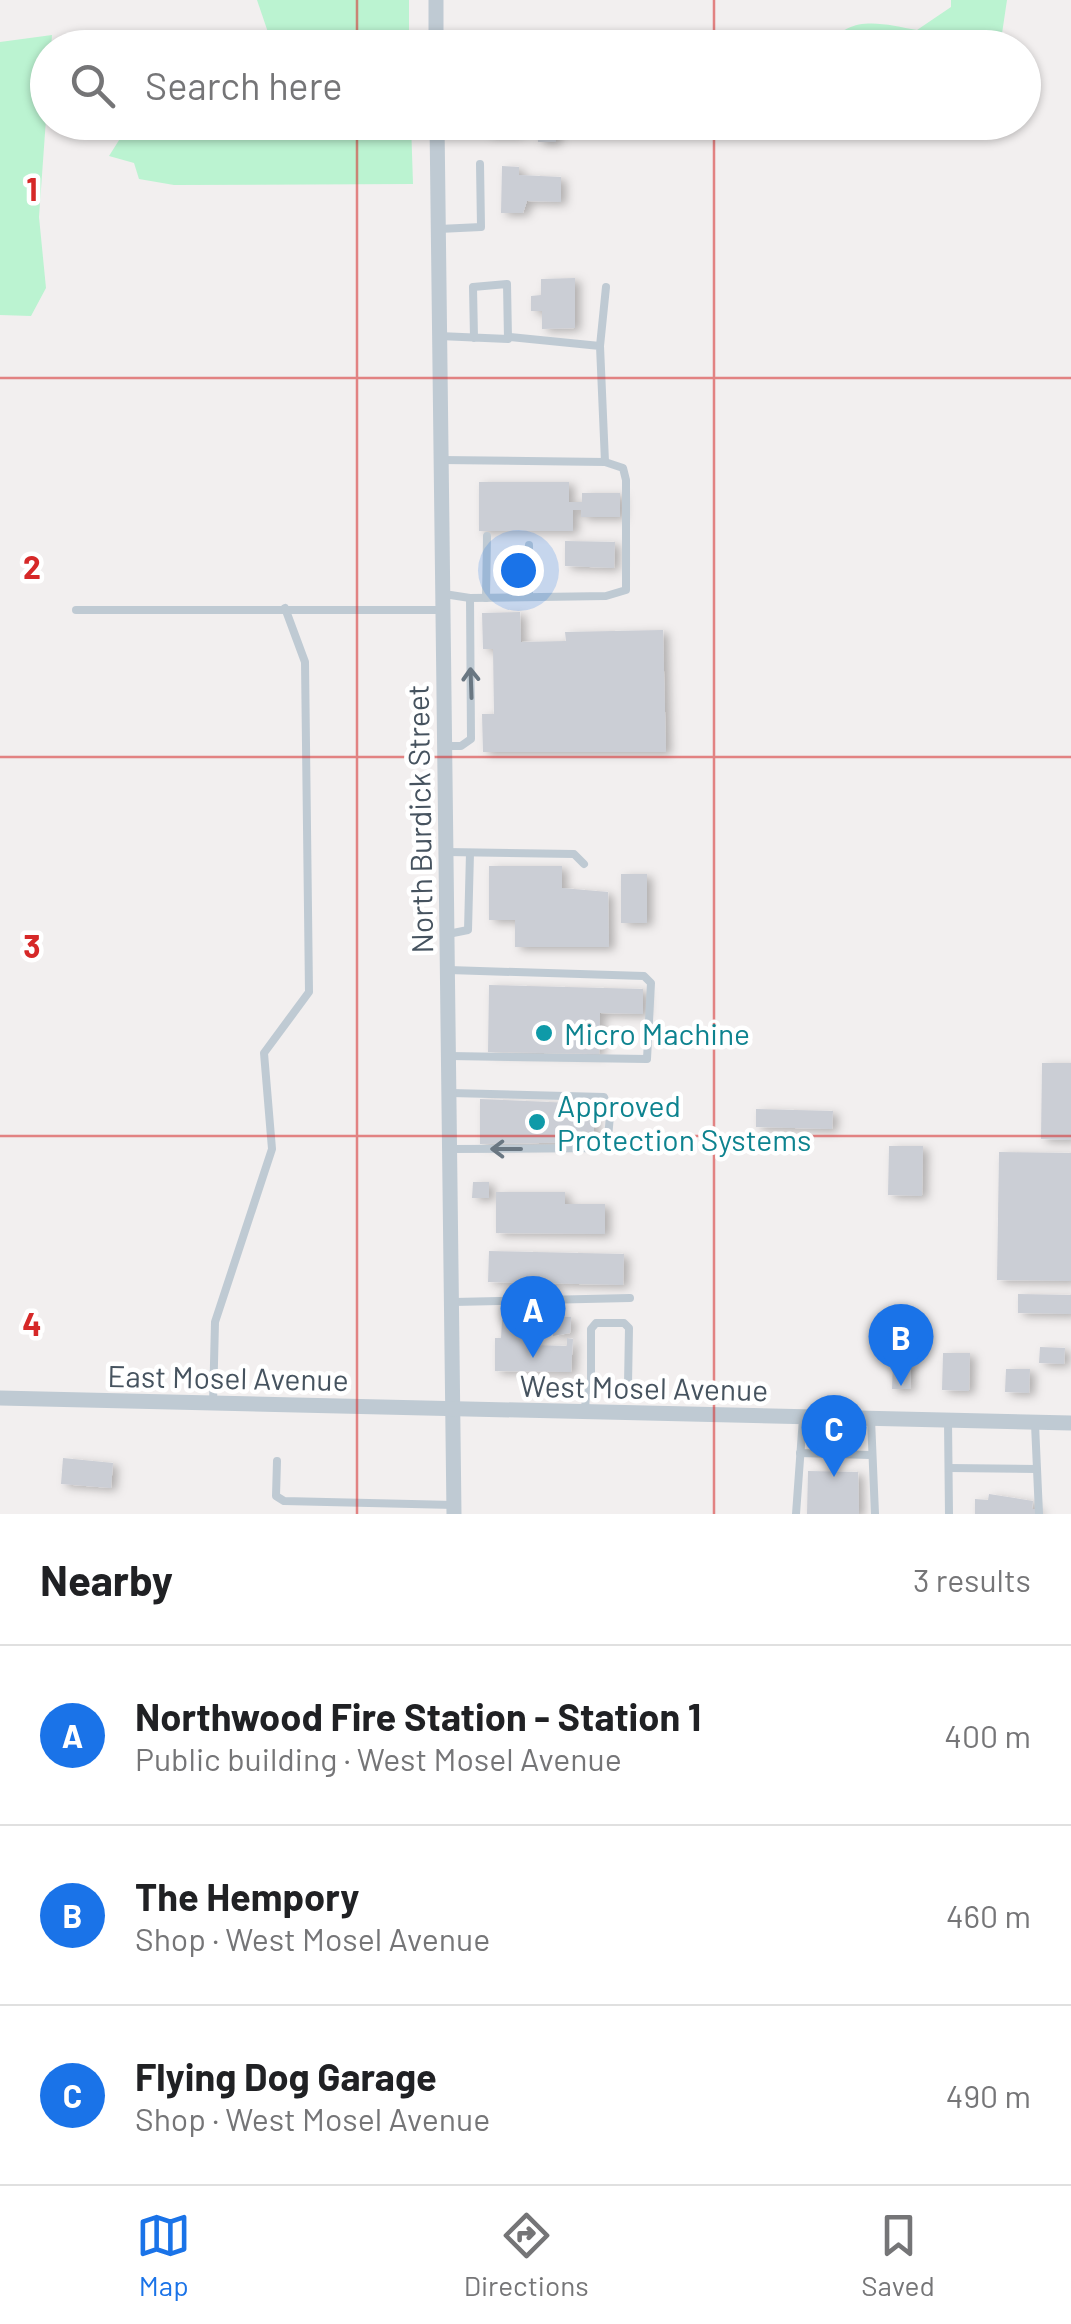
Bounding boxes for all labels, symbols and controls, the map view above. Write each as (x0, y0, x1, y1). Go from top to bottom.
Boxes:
search box (30, 30, 1041, 140)
icon: search (65, 58, 120, 113)
text: Search here (145, 62, 343, 108)
text: 1 (26, 169, 38, 207)
your location (493, 545, 544, 596)
text: 2 (23, 547, 41, 585)
one-way arrow (461, 667, 480, 699)
street label: North Burdick Street (399, 684, 439, 954)
text: 3 (23, 926, 41, 964)
place label: Micro Machine (564, 1015, 750, 1051)
marker: Micro Machine (533, 1022, 555, 1044)
place label: Approved Protection Systems (557, 1087, 811, 1157)
marker: Approved Protection Systems (526, 1111, 548, 1133)
one-way arrow (491, 1140, 524, 1158)
pin: A (500, 1276, 566, 1358)
text: 4 (22, 1304, 42, 1342)
pin: B (868, 1304, 934, 1386)
street label: East Mosel Avenue (107, 1357, 349, 1397)
street label: West Mosel Avenue (520, 1367, 768, 1407)
pin: C (802, 1394, 866, 1477)
text: Nearby (40, 1554, 173, 1604)
text: 3 results (913, 1560, 1031, 1598)
text: Northwood Fire Station - Station 1 (135, 1693, 701, 1739)
text: A (62, 1716, 83, 1754)
text: 400 m (944, 1716, 1031, 1754)
text: Public building · West Mosel Avenue (135, 1739, 622, 1777)
text: The Hempory (135, 1873, 359, 1919)
text: B (63, 1896, 82, 1934)
text: 460 m (946, 1896, 1031, 1934)
text: Shop · West Mosel Avenue (135, 1919, 490, 1957)
text: Flying Dog Garage (135, 2053, 437, 2099)
text: C (63, 2076, 82, 2114)
text: 490 m (946, 2076, 1031, 2114)
text: Shop · West Mosel Avenue (135, 2099, 490, 2137)
tab: Map (136, 2208, 191, 2302)
tab: Directions (464, 2208, 589, 2302)
tab: Saved (861, 2208, 935, 2302)

